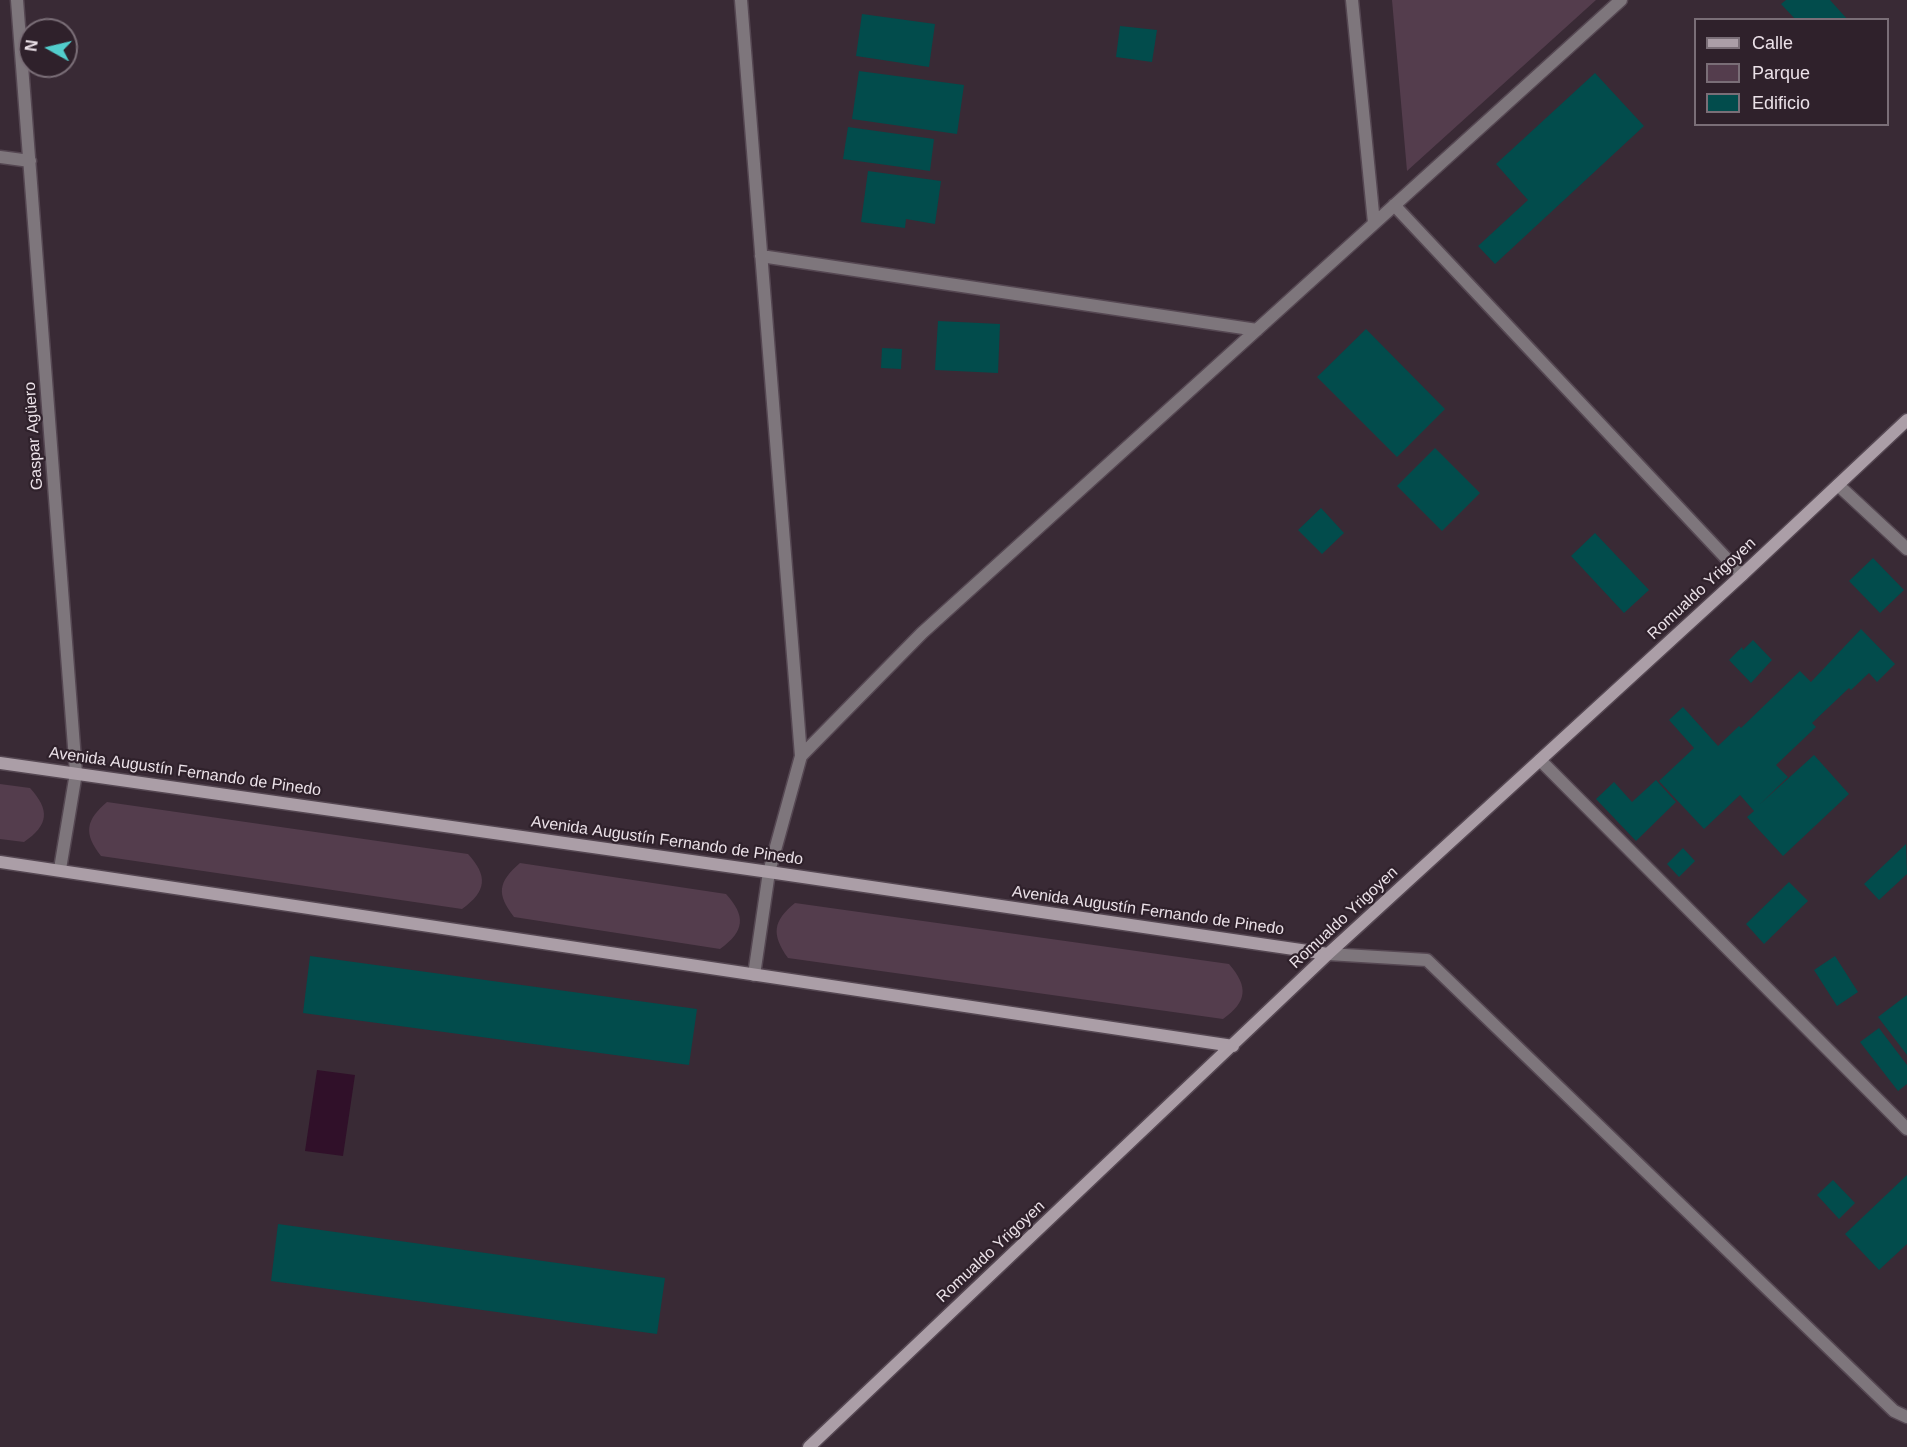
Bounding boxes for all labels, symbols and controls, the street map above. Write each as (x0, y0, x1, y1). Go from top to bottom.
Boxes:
north arrow (18, 18, 78, 78)
legend (1694, 18, 1889, 126)
text: Calle (1752, 33, 1793, 53)
text: N (22, 39, 41, 53)
text: Parque (1752, 63, 1810, 83)
text: Edificio (1752, 93, 1810, 113)
street label: Gaspar Agüero (21, 381, 47, 491)
street label: Romualdo Yrigoyen (1644, 534, 1760, 644)
street label: Avenida Augustín Fernando de Pinedo (48, 743, 322, 801)
street label: Avenida Augustín Fernando de Pinedo (530, 812, 804, 870)
street label: Romualdo Yrigoyen (1286, 863, 1402, 973)
street label: Avenida Augustín Fernando de Pinedo (1011, 882, 1285, 940)
street label: Romualdo Yrigoyen (933, 1197, 1049, 1307)

